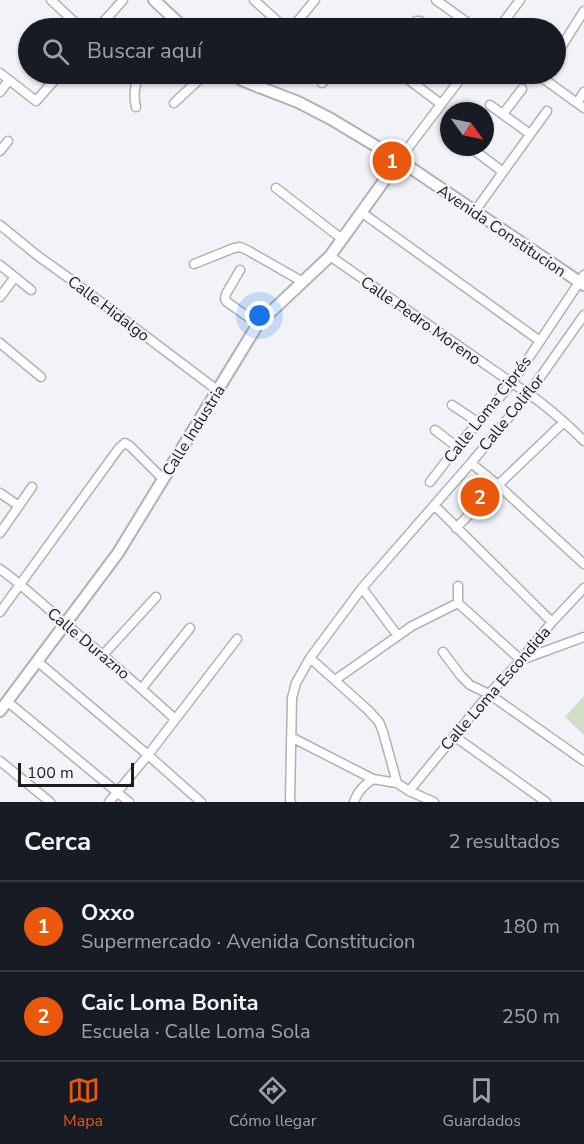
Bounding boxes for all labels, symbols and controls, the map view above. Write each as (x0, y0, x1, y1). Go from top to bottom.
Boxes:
search box (18, 18, 566, 84)
icon: search (39, 35, 72, 68)
text: Buscar aquí (87, 36, 202, 66)
north arrow (440, 102, 494, 156)
pin: 1 (372, 138, 412, 184)
street label: Avenida Constitucion (433, 179, 570, 282)
street label: Calle Hidalgo (63, 271, 154, 347)
street label: Calle Pedro Moreno (356, 271, 485, 371)
your location (245, 301, 274, 330)
street label: Calle Loma Ciprés (439, 351, 537, 468)
street label: Calle Coliflor (474, 369, 550, 456)
street label: Calle Industria (157, 381, 231, 480)
pin: 2 (460, 474, 500, 520)
street label: Calle Durazno (42, 603, 134, 685)
street label: Calle Loma Escondida (436, 622, 556, 755)
scale bar (18, 760, 134, 788)
text: 100 m (27, 762, 74, 784)
text: Cerca (24, 824, 91, 859)
text: 2 resultados (449, 828, 560, 855)
text: Oxxo (81, 898, 135, 928)
text: 1 (38, 913, 50, 940)
text: 180 m (502, 913, 560, 940)
text: Supermercado · Avenida Constitucion (81, 928, 415, 955)
text: Caic Loma Bonita (81, 988, 258, 1018)
text: 2 (38, 1003, 50, 1030)
text: 250 m (502, 1003, 560, 1030)
text: Escuela · Calle Loma Sola (81, 1018, 311, 1045)
tab: Mapa (63, 1074, 103, 1132)
tab: Cómo llegar (229, 1074, 316, 1132)
tab: Guardados (443, 1074, 521, 1132)

